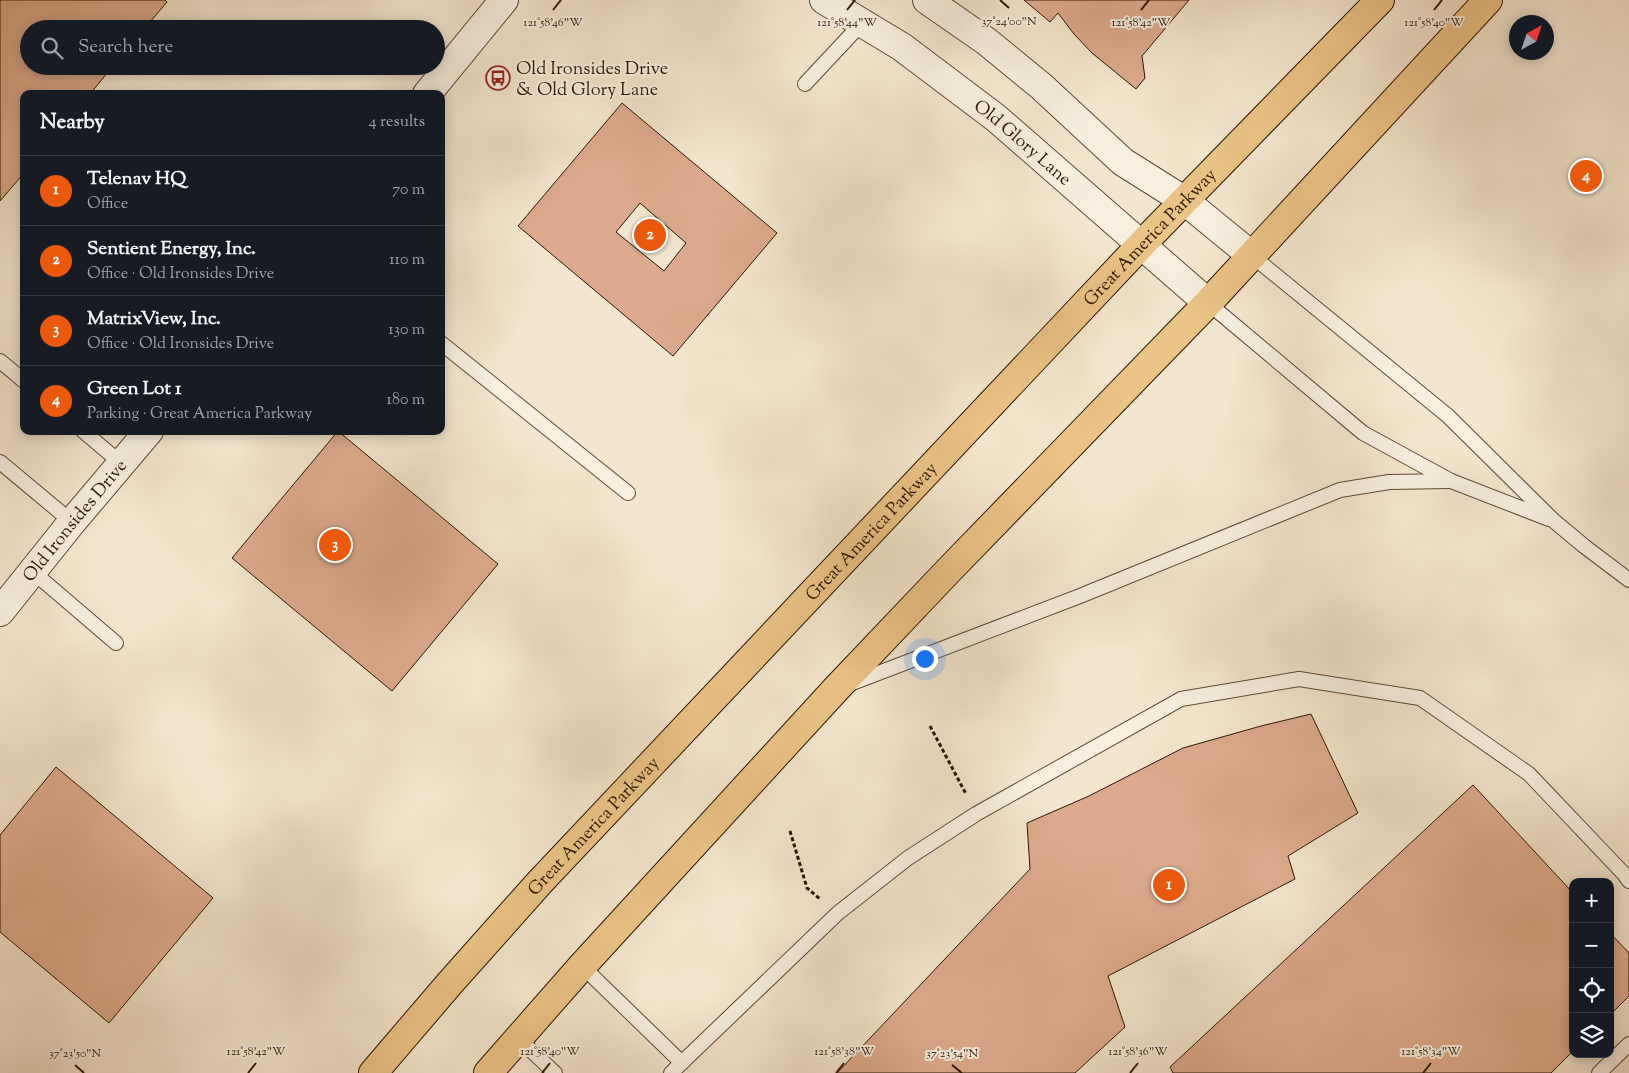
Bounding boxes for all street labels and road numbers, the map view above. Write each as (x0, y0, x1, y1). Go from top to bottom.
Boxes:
street label: Old Glory Lane (967, 94, 1076, 193)
street label: Great America Parkway (1078, 164, 1223, 313)
street label: Old Ironsides Drive (18, 455, 134, 589)
street label: Great America Parkway (800, 457, 944, 608)
street label: Great America Parkway (523, 752, 667, 902)

